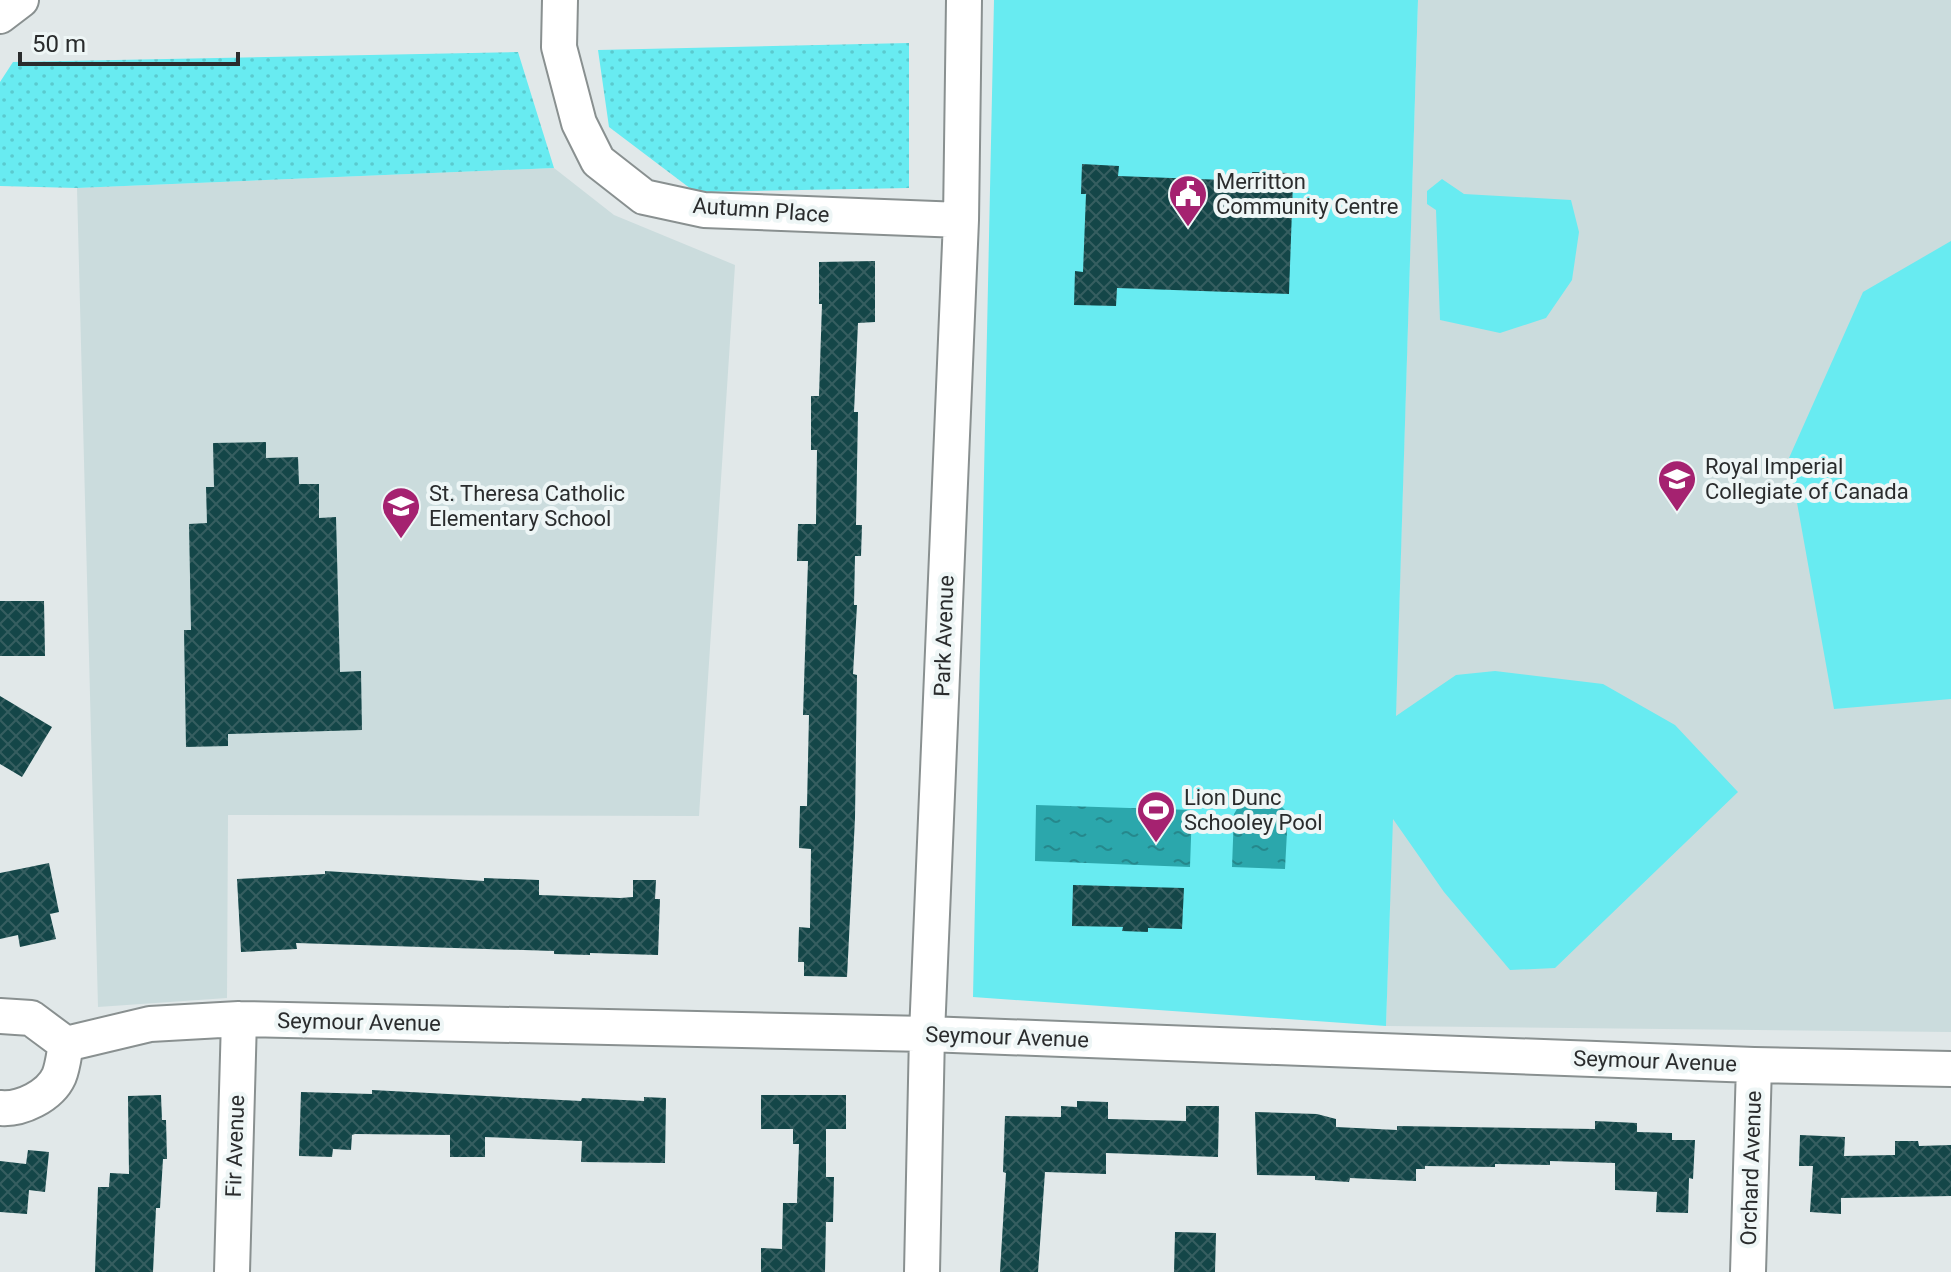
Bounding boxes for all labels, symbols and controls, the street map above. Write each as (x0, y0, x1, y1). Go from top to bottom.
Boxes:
scale bar (20, 16, 238, 66)
text: 50 m (32, 30, 86, 58)
place label: Merritton Community Centre (1216, 169, 1398, 219)
public building icon: Merritton Community Centre (1167, 173, 1209, 228)
street label: Autumn Place (692, 193, 830, 227)
place label: Royal Imperial Collegiate of Canada (1705, 454, 1909, 504)
school or university icon: Royal Imperial Collegiate of Canada (1656, 458, 1698, 513)
place label: St. Theresa Catholic Elementary School (429, 481, 625, 531)
school or university icon: St. Theresa Catholic Elementary School (380, 485, 422, 540)
street label: Park Avenue (929, 575, 959, 697)
place label: Lion Dunc Schooley Pool (1184, 785, 1323, 835)
sports icon: Lion Dunc Schooley Pool (1135, 789, 1177, 844)
street label: Seymour Avenue (277, 1008, 441, 1036)
street label: Seymour Avenue (925, 1022, 1089, 1052)
street label: Seymour Avenue (1573, 1046, 1737, 1076)
street label: Orchard Avenue (1736, 1090, 1766, 1246)
street label: Fir Avenue (221, 1094, 249, 1198)

